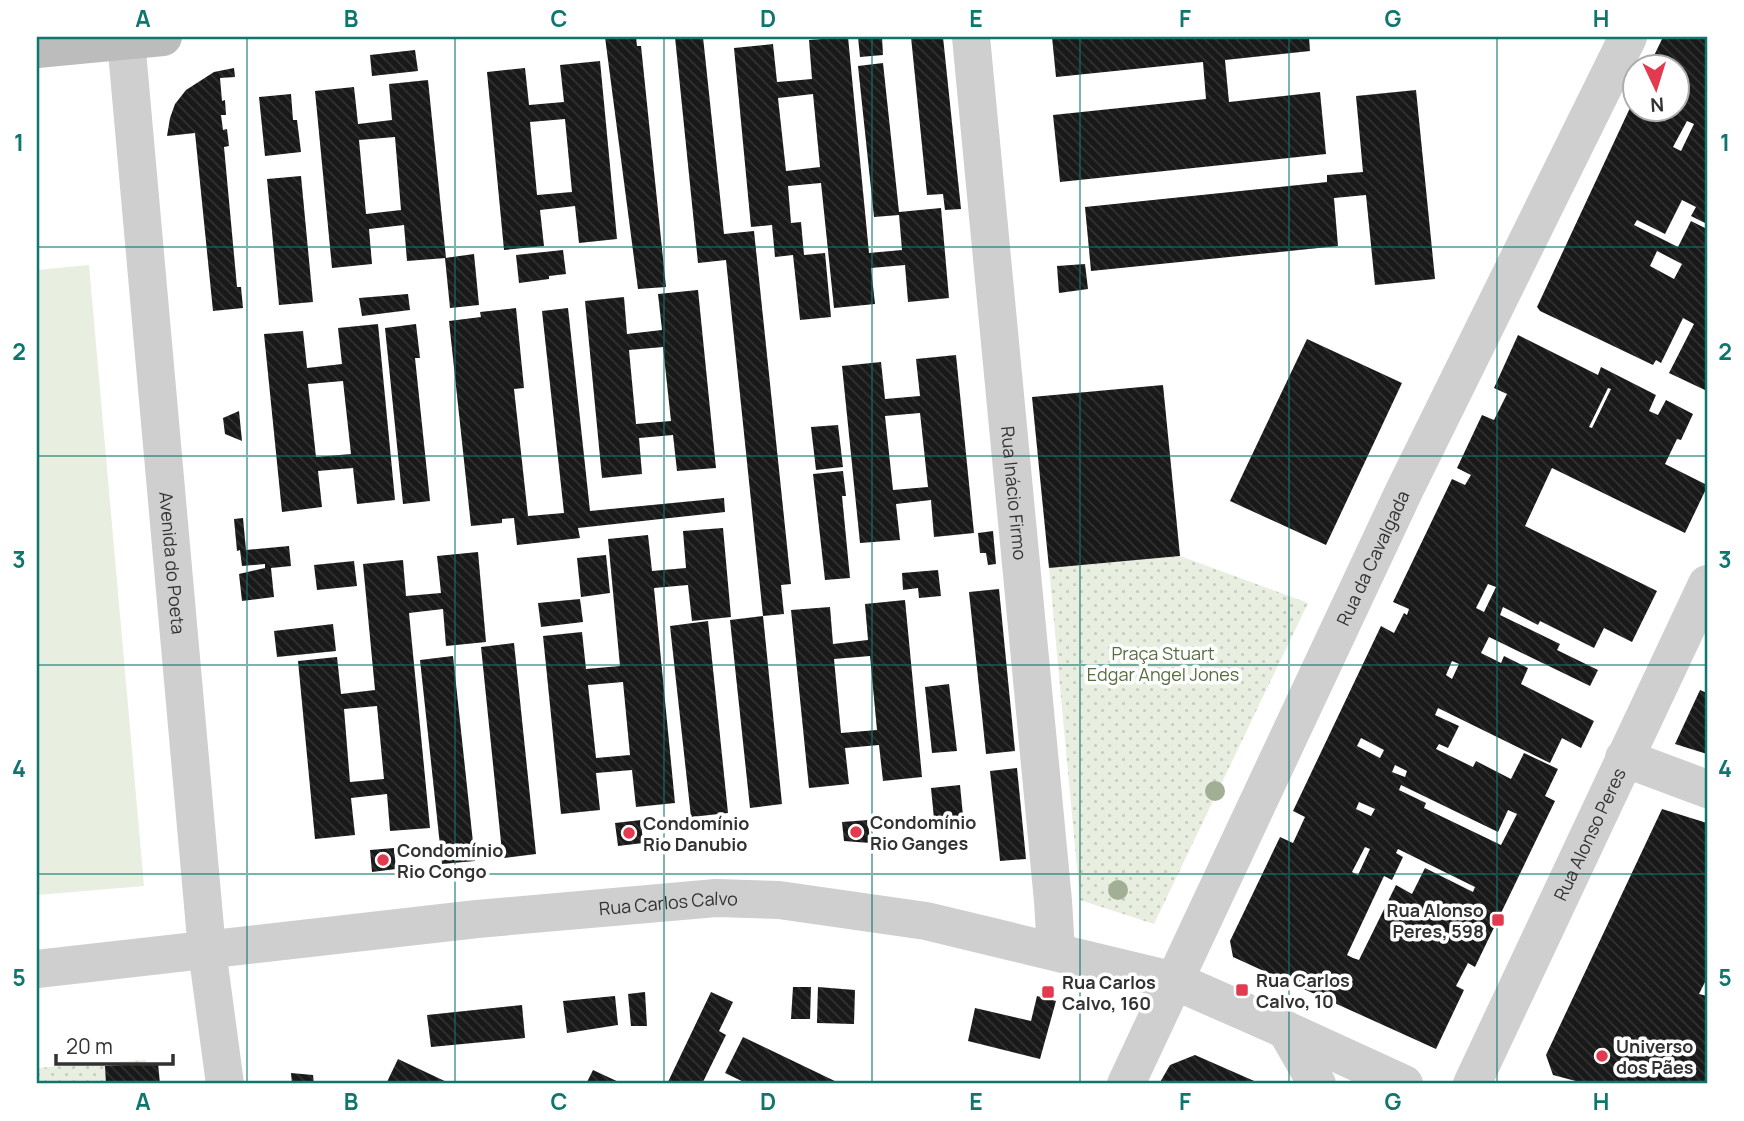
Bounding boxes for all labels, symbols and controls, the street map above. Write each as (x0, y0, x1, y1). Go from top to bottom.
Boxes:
text: A (135, 2, 151, 34)
text: B (344, 2, 358, 34)
text: C (551, 2, 568, 34)
text: D (760, 2, 776, 34)
text: E (969, 2, 983, 34)
text: F (1179, 2, 1191, 34)
text: G (1385, 2, 1402, 34)
text: H (1593, 2, 1609, 34)
north arrow (1622, 52, 1692, 122)
text: N (1649, 92, 1665, 118)
text: 1 (14, 126, 24, 158)
text: 1 (1720, 126, 1730, 158)
text: 2 (12, 335, 26, 367)
text: 2 (1718, 335, 1732, 367)
street label: Rua Inácio Firmo (996, 425, 1033, 561)
street label: Rua da Cavalgada (1331, 486, 1415, 629)
street label: Avenida do Poeta (154, 491, 191, 635)
text: 3 (12, 543, 26, 575)
text: 3 (1718, 543, 1732, 575)
park label: Praça Stuart Edgar Angel Jones (1087, 641, 1239, 686)
text: 4 (12, 752, 26, 784)
text: 4 (1718, 752, 1732, 784)
street label: Rua Alonso Peres (1548, 764, 1631, 904)
place label: Condomínio Rio Ganges (870, 810, 976, 855)
place label: Condomínio Rio Danubio (643, 811, 749, 856)
marker: Condomínio Rio Ganges (848, 824, 864, 840)
marker: Condomínio Rio Danubio (621, 825, 637, 841)
place label: Condomínio Rio Congo (397, 838, 503, 883)
marker: Condomínio Rio Congo (375, 852, 391, 868)
street label: Rua Carlos Calvo (598, 886, 738, 920)
place label: Rua Alonso Peres, 598 (1387, 898, 1484, 943)
marker: Rua Alonso Peres, 598 (1490, 912, 1506, 928)
text: 5 (12, 961, 26, 993)
text: 5 (1718, 961, 1732, 993)
place label: Rua Carlos Calvo, 10 (1256, 968, 1350, 1013)
place label: Rua Carlos Calvo, 160 (1062, 970, 1156, 1015)
marker: Rua Carlos Calvo, 10 (1234, 982, 1250, 998)
marker: Rua Carlos Calvo, 160 (1040, 984, 1056, 1000)
scale bar (56, 1023, 173, 1067)
text: 20 m (66, 1032, 113, 1060)
place label: Universo dos Pães (1616, 1034, 1694, 1079)
marker: Universo dos Pães (1594, 1048, 1610, 1064)
text: A (135, 1085, 151, 1117)
text: B (344, 1085, 358, 1117)
text: C (551, 1085, 568, 1117)
text: D (760, 1085, 776, 1117)
text: E (969, 1085, 983, 1117)
text: F (1179, 1085, 1191, 1117)
text: G (1385, 1085, 1402, 1117)
text: H (1593, 1085, 1609, 1117)

